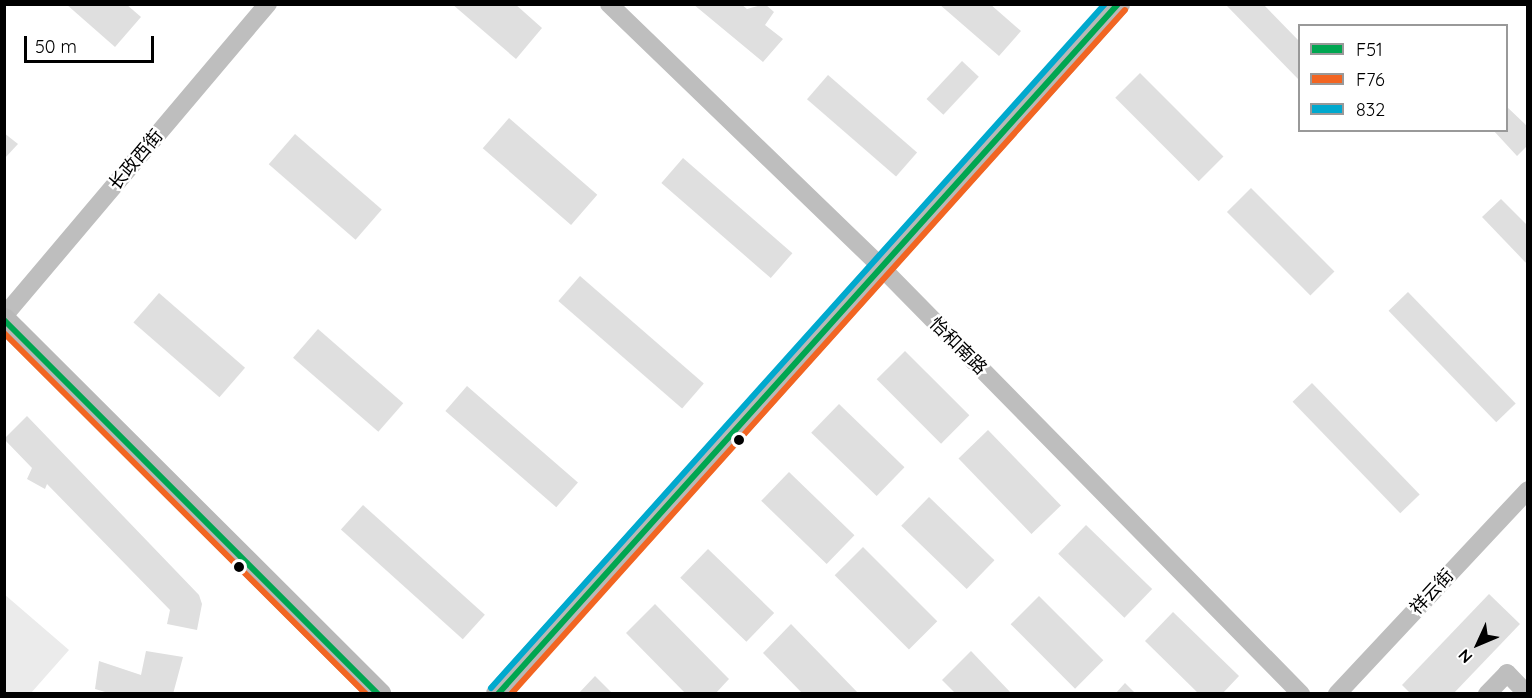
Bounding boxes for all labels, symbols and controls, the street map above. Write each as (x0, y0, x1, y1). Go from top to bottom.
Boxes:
scale bar (27, 24, 158, 62)
legend (1298, 24, 1508, 132)
text: 50 m (35, 35, 77, 58)
text: F51 (1356, 38, 1383, 61)
text: F76 (1356, 68, 1385, 91)
text: 832 (1356, 98, 1385, 121)
street label: 长政西街 (105, 125, 167, 195)
street label: 怡和南路 (925, 313, 991, 379)
unlabelled marker (733, 434, 745, 446)
unlabelled marker (233, 561, 245, 573)
street label: 祥云街 (1406, 565, 1458, 619)
north arrow (1448, 614, 1508, 674)
text: N (1454, 645, 1476, 668)

